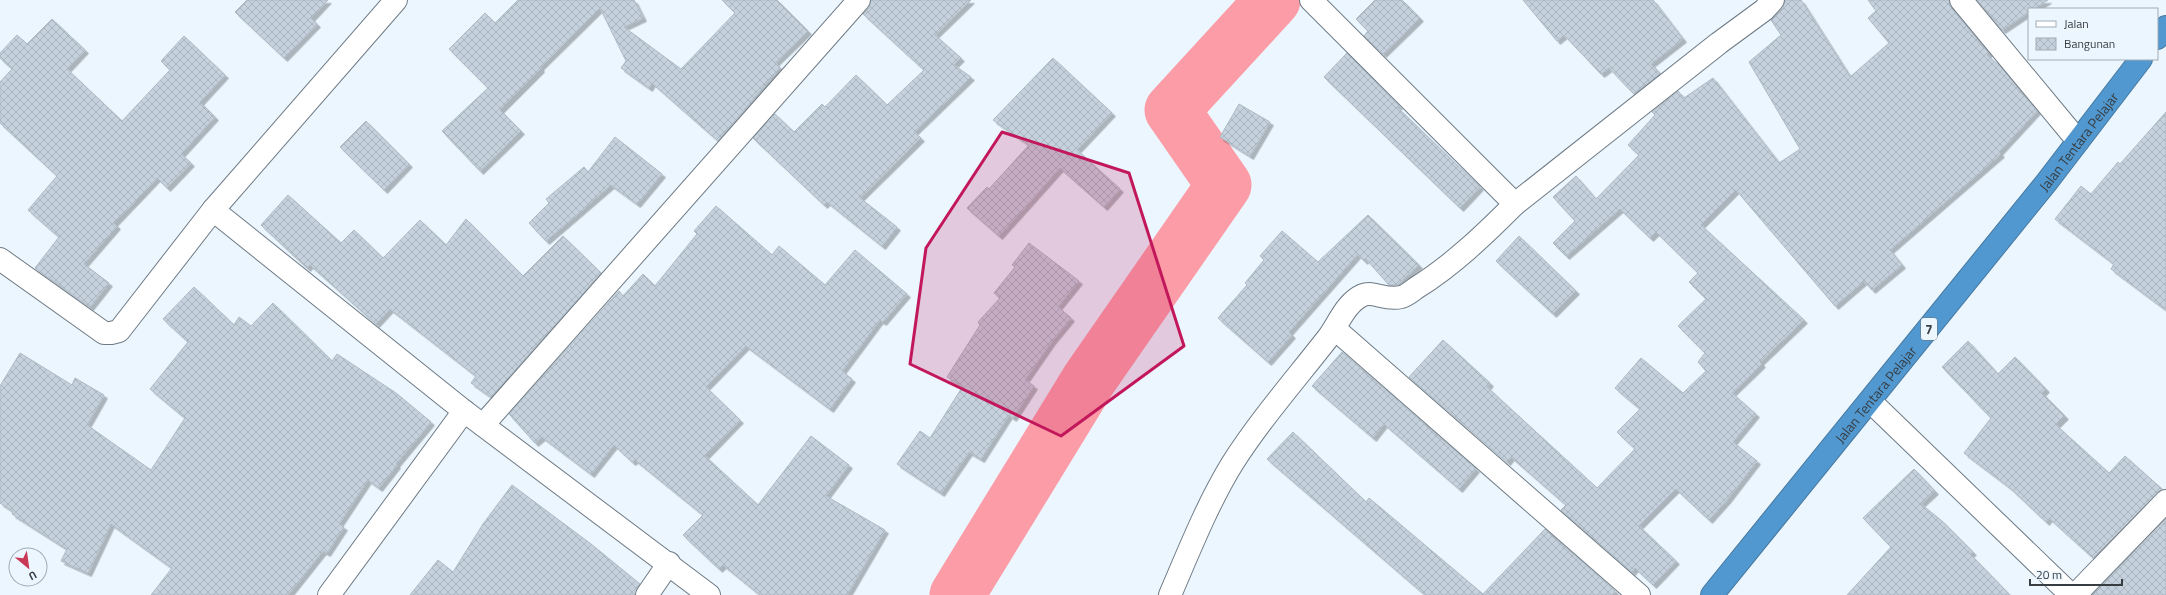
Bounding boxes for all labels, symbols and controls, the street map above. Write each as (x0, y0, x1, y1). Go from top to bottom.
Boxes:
legend (2028, 8, 2158, 60)
text: Jalan (2064, 14, 2089, 33)
text: Bangunan (2064, 34, 2115, 53)
street label: Jalan Tentara Pelajar (2033, 87, 2123, 195)
road number: 7 (1921, 318, 1937, 340)
street label: Jalan Tentara Pelajar (1829, 340, 1921, 447)
north arrow (8, 547, 48, 587)
scale bar (2030, 561, 2122, 587)
text: 20 m (2036, 565, 2062, 584)
text: U (26, 567, 40, 584)

